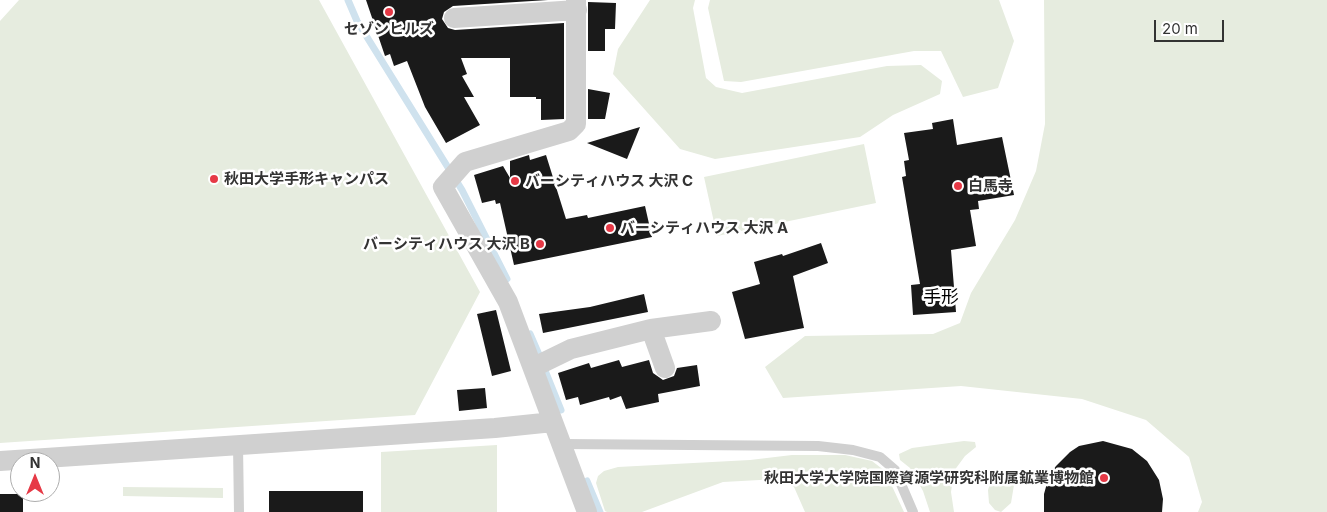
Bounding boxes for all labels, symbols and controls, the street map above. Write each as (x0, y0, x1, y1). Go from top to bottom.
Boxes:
marker: セゾンヒルズ (383, 6, 395, 18)
scale bar (1157, 10, 1227, 42)
text: 20 m (1162, 19, 1198, 38)
place label: セゾンヒルズ (344, 20, 434, 38)
place label: 秋田大学手形キャンパス (224, 170, 389, 188)
place label: バーシティハウス 大沢 C (525, 172, 693, 190)
marker: 秋田大学手形キャンパス (208, 173, 220, 185)
marker: バーシティハウス 大沢 C (509, 175, 521, 187)
place label: 白馬寺 (968, 177, 1013, 195)
marker: 白馬寺 (952, 180, 964, 192)
place label: バーシティハウス 大沢 A (620, 219, 788, 237)
marker: バーシティハウス 大沢 A (604, 222, 616, 234)
place label: バーシティハウス 大沢 B (363, 235, 530, 253)
marker: バーシティハウス 大沢 B (534, 238, 546, 250)
district label: 手形 (923, 287, 959, 309)
north arrow (10, 452, 60, 502)
text: N (30, 454, 40, 471)
place label: 秋田大学大学院国際資源学研究科附属鉱業博物館 (764, 469, 1094, 487)
marker: 秋田大学大学院国際資源学研究科附属鉱業博物館 (1098, 472, 1110, 484)

